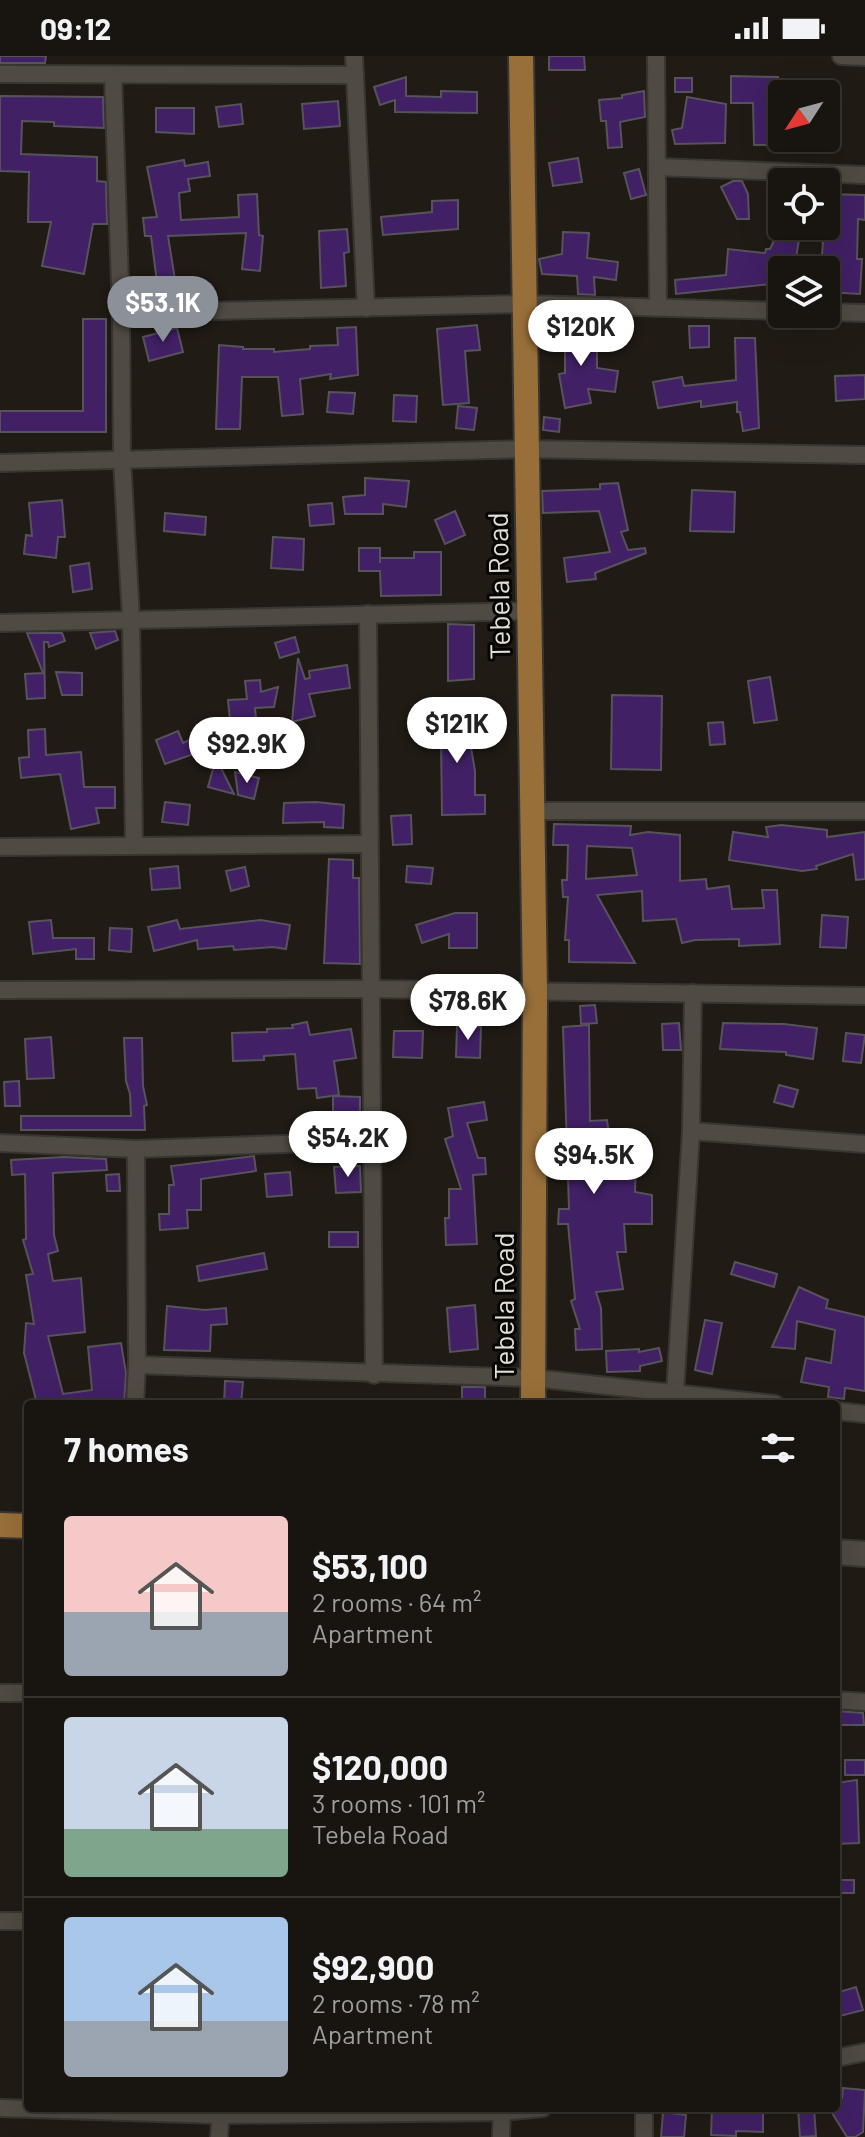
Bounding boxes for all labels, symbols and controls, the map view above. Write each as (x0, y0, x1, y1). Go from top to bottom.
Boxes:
text: 09:12 (40, 10, 111, 46)
north arrow (768, 80, 840, 152)
map controls (768, 80, 840, 328)
button: locate (768, 168, 840, 240)
button: layers (768, 256, 840, 328)
pin: $53.1K (98, 276, 228, 344)
text: $53.1K (125, 286, 201, 317)
pin: $120K (525, 300, 637, 368)
text: $120K (546, 310, 616, 341)
street label: Tebela Road (480, 512, 516, 660)
pin: $121K (401, 697, 513, 765)
text: $121K (425, 707, 489, 738)
pin: $92.9K (182, 717, 312, 785)
text: $92.9K (207, 727, 287, 758)
pin: $78.6K (403, 974, 533, 1042)
text: $78.6K (428, 984, 508, 1015)
pin: $54.2K (283, 1111, 413, 1179)
text: $54.2K (307, 1121, 389, 1152)
pin: $94.5K (529, 1128, 659, 1196)
text: $94.5K (553, 1138, 635, 1169)
street label: Tebela Road (486, 1232, 520, 1380)
icon: filters (756, 1426, 800, 1470)
text: 7 homes (64, 1428, 189, 1469)
text: $53,100 (312, 1545, 428, 1586)
icon: home (128, 1548, 224, 1644)
text: 2 rooms · 64 m² (312, 1586, 482, 1617)
text: Apartment (312, 1617, 433, 1648)
text: $120,000 (312, 1746, 448, 1787)
icon: home (128, 1749, 224, 1845)
text: 3 rooms · 101 m² (312, 1787, 485, 1818)
text: Tebela Road (312, 1818, 449, 1849)
text: $92,900 (312, 1946, 434, 1987)
icon: home (128, 1949, 224, 2045)
text: 2 rooms · 78 m² (312, 1987, 480, 2018)
text: Apartment (312, 2018, 433, 2049)

